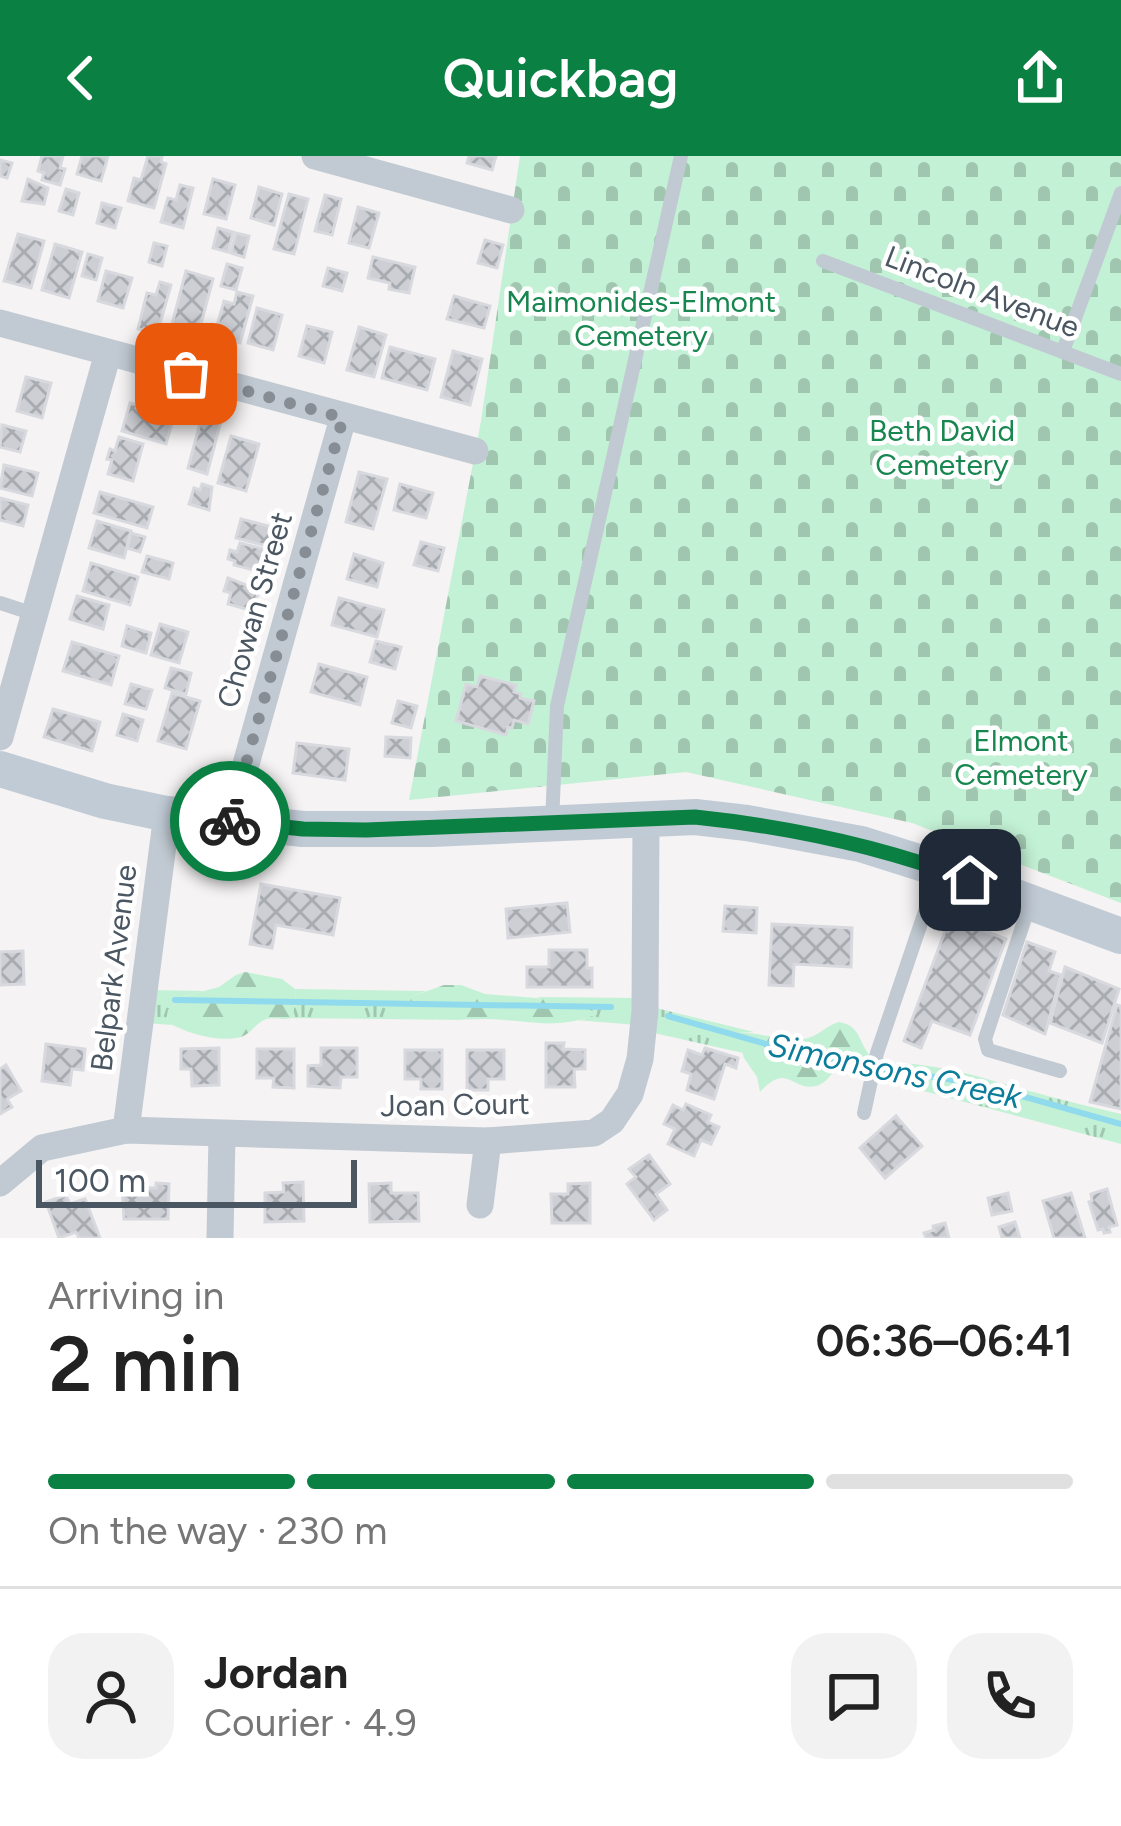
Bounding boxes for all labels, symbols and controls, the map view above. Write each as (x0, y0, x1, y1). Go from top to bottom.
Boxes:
icon: back (48, 45, 114, 111)
icon: share (1007, 45, 1073, 111)
text: Quickbag (442, 46, 679, 111)
street label: Lincoln Avenue (880, 238, 1085, 346)
park label: Maimonides-Elmont Cemetery (506, 283, 776, 354)
pin (135, 323, 237, 425)
icon: bag (153, 341, 219, 407)
park label: Beth David Cemetery (869, 412, 1015, 483)
street label: Chowan Street (209, 508, 300, 712)
park label: Elmont Cemetery (954, 722, 1088, 793)
courier (170, 761, 290, 881)
icon: bike (197, 788, 263, 854)
pin (919, 829, 1021, 931)
icon: home (937, 847, 1003, 913)
street label: Belpark Avenue (82, 863, 145, 1073)
water label: Simonsons Creek (765, 1025, 1026, 1117)
street label: Joan Court (380, 1085, 530, 1124)
scale bar (36, 1154, 357, 1207)
text: 100 m (54, 1161, 146, 1200)
text: Arriving in (48, 1272, 224, 1319)
text: 06:36–06:41 (815, 1313, 1073, 1367)
text: 2 min (48, 1317, 242, 1411)
text: On the way · 230 m (48, 1507, 387, 1554)
button: person (48, 1633, 174, 1759)
button: chat (791, 1633, 917, 1759)
button: phone (947, 1633, 1073, 1759)
text: Jordan (204, 1645, 348, 1699)
text: Courier · 4.9 (204, 1699, 417, 1746)

